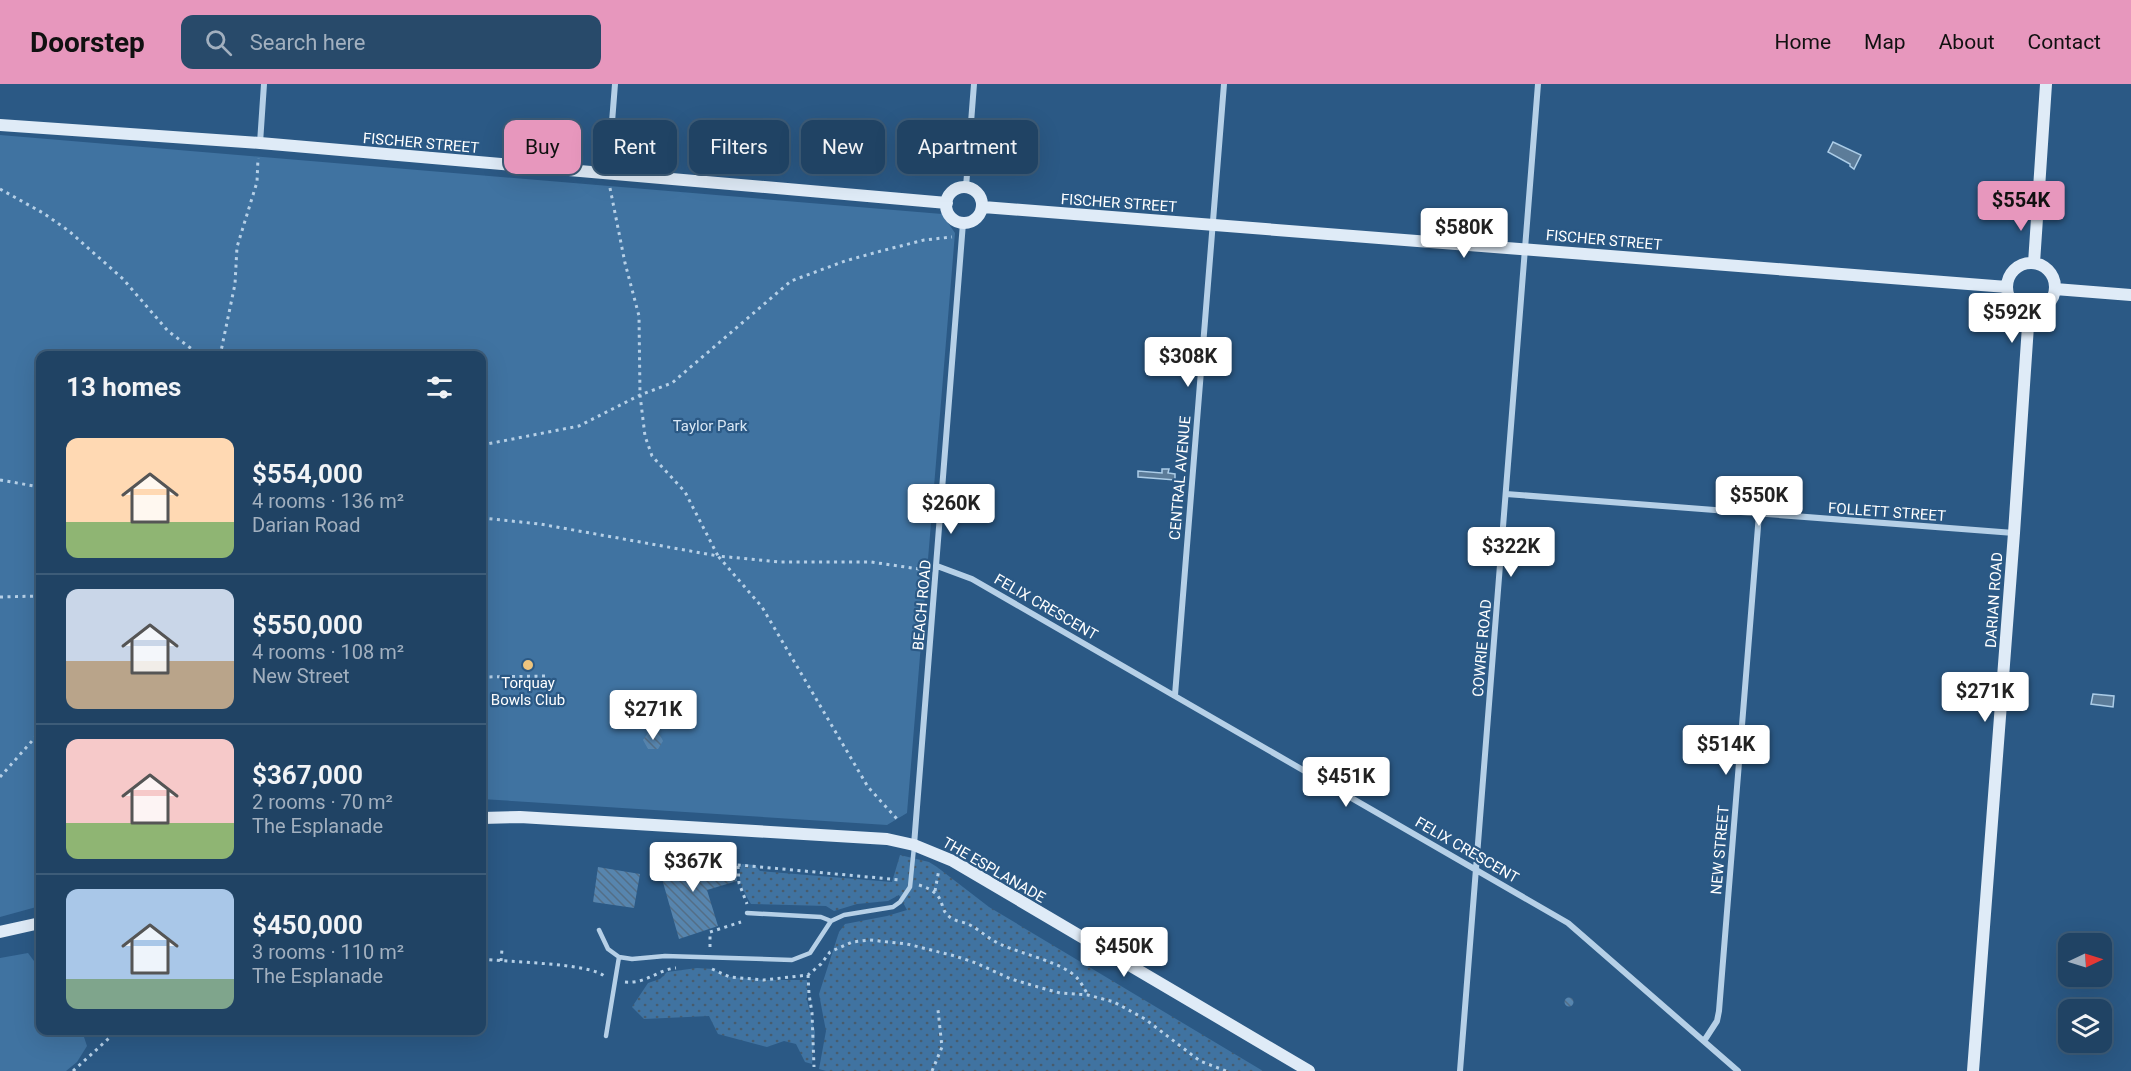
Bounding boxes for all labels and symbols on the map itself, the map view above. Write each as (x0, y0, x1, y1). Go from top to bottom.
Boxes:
street label: FISCHER STREET (362, 129, 480, 157)
pin: $554K (1979, 181, 2063, 232)
street label: FISCHER STREET (1060, 190, 1178, 216)
pin: $580K (1422, 208, 1506, 259)
street label: FISCHER STREET (1545, 226, 1663, 254)
pin: $592K (1970, 293, 2054, 344)
pin: $308K (1146, 337, 1230, 388)
street label: CENTRAL AVENUE (1166, 415, 1194, 541)
park label: Taylor Park (673, 417, 748, 435)
pin: $550K (1717, 476, 1801, 527)
pin: $260K (909, 484, 993, 535)
street label: FOLLETT STREET (1827, 499, 1947, 525)
pin: $322K (1469, 527, 1553, 578)
street label: DARIAN ROAD (1982, 551, 2006, 649)
street label: BEACH ROAD (909, 559, 935, 651)
street label: FELIX CRESCENT (991, 570, 1101, 644)
street label: COWRIE ROAD (1469, 598, 1495, 698)
marker: Torquay Bowls Club (521, 658, 535, 672)
pin: $271K (1943, 672, 2027, 723)
place label: Torquay Bowls Club (491, 674, 565, 709)
pin: $271K (611, 690, 695, 741)
pin: $514K (1684, 725, 1768, 776)
pin: $451K (1304, 757, 1388, 808)
street label: NEW STREET (1707, 805, 1733, 895)
street label: FELIX CRESCENT (1412, 813, 1522, 887)
street label: THE ESPLANADE (939, 833, 1049, 907)
pin: $367K (651, 842, 735, 893)
pin: $450K (1082, 927, 1166, 978)
north arrow (2058, 933, 2112, 987)

